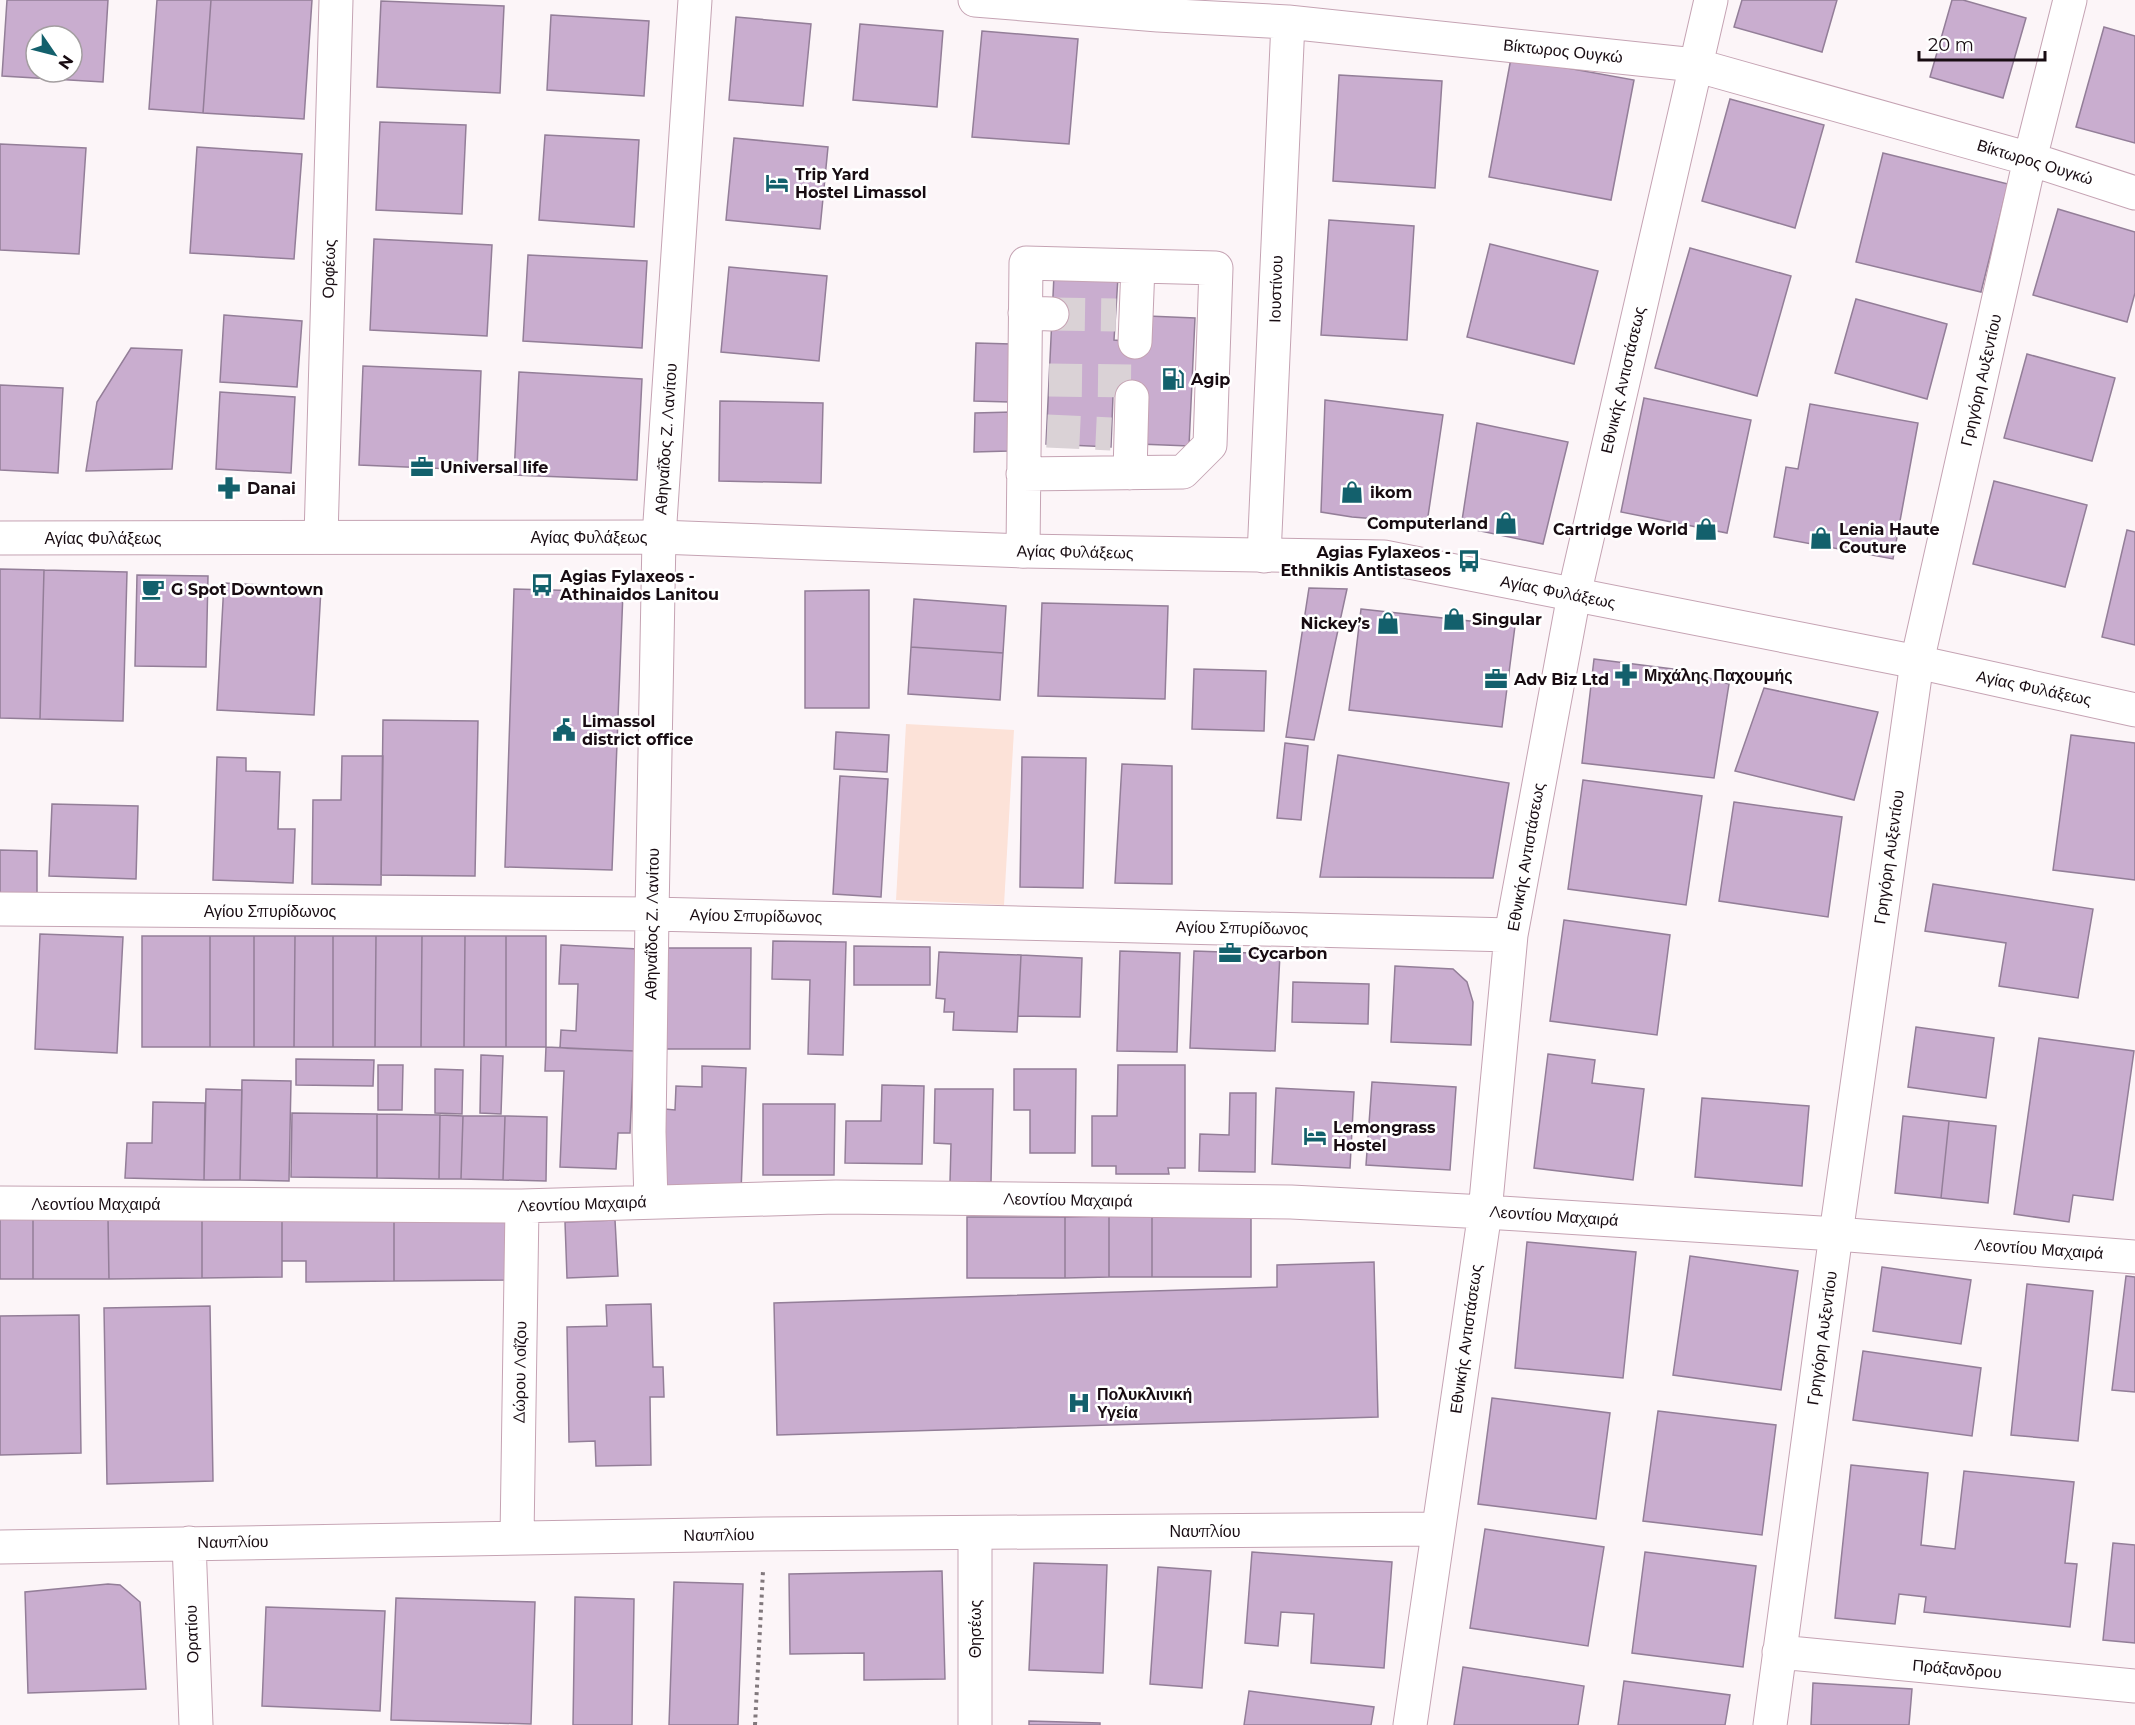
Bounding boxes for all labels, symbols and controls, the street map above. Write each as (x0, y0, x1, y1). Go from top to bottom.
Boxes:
north arrow (24, 24, 84, 84)
scale bar (1919, 24, 2045, 62)
text: 20 m (1928, 34, 1974, 56)
street label: Βίκτωρος Ουγκώ (1502, 35, 1624, 67)
text: N (54, 52, 77, 73)
street label: Βίκτωρος Ουγκώ (1975, 135, 2095, 189)
place label: Trip Yard Hostel Limassol (795, 165, 926, 202)
hotel icon: Trip Yard Hostel Limassol (764, 170, 790, 196)
street label: Ορφέως (318, 239, 340, 299)
street label: Ιουστίνου (1265, 255, 1287, 323)
street label: Εθνικής Αντιστάσεως (1597, 304, 1649, 456)
street label: Γρηγόρη Αυξεντίου (1957, 312, 2005, 448)
street label: Αθηναΐδος Ζ. Λανίτου (651, 362, 681, 516)
fuel station icon: Agip (1160, 366, 1186, 392)
place label: Agip (1190, 370, 1230, 389)
office icon: Universal life (409, 454, 435, 480)
place label: Universal life (440, 458, 548, 477)
pharmacy icon: Danai (216, 475, 242, 501)
place label: Danai (247, 479, 296, 498)
shop icon: ikom (1339, 479, 1365, 505)
place label: ikom (1370, 483, 1412, 502)
shop icon: Computerland (1493, 510, 1519, 536)
place label: Computerland (1367, 514, 1488, 533)
shop icon: Cartridge World (1693, 516, 1719, 542)
place label: Cartridge World (1553, 520, 1688, 539)
place label: Lenia Haute Couture (1839, 520, 1940, 557)
shop icon: Lenia Haute Couture (1808, 525, 1834, 551)
street label: Αγίας Φυλάξεως (530, 528, 648, 547)
street label: Αγίας Φυλάξεως (44, 529, 162, 548)
street label: Αγίας Φυλάξεως (1016, 541, 1134, 563)
place label: Agias Fylaxeos - Ethnikis Antistaseos (1280, 543, 1451, 580)
bus stop icon: Agias Fylaxeos - Ethnikis Antistaseos (1456, 548, 1482, 574)
place label: Agias Fylaxeos - Athinaidos Lanitou (559, 567, 719, 604)
bus stop icon: Agias Fylaxeos - Athinaidos Lanitou (529, 572, 555, 598)
street label: Αγίας Φυλάξεως (1499, 572, 1618, 613)
cafe icon: G Spot Downtown (140, 576, 166, 602)
place label: G Spot Downtown (171, 580, 324, 599)
shop icon: Singular (1441, 606, 1467, 632)
shop icon: Nickey’s (1375, 610, 1401, 636)
place label: Singular (1472, 610, 1542, 629)
place label: Nickey’s (1300, 614, 1371, 633)
pharmacy icon: Μιχάλης Παχουμής (1613, 662, 1639, 688)
office icon: Adv Biz Ltd (1483, 666, 1509, 692)
place label: Μιχάλης Παχουμής (1644, 666, 1793, 685)
street label: Αγίας Φυλάξεως (1975, 667, 2093, 710)
place label: Adv Biz Ltd (1513, 670, 1609, 689)
place label: Limassol district office (582, 712, 693, 749)
public building icon: Limassol district office (551, 717, 577, 743)
street label: Εθνικής Αντιστάσεως (1504, 781, 1548, 933)
street label: Γρηγόρη Αυξεντίου (1870, 789, 1908, 925)
street label: Αθηναΐδος Ζ. Λανίτου (641, 848, 663, 1000)
street label: Αγίου Σπυρίδωνος (204, 902, 337, 921)
street label: Αγίου Σπυρίδωνος (690, 905, 823, 927)
street label: Αγίου Σπυρίδωνος (1176, 917, 1309, 939)
office icon: Cycarbon (1217, 940, 1243, 966)
place label: Cycarbon (1248, 944, 1328, 963)
place label: Lemongrass Hostel (1333, 1118, 1436, 1155)
hotel icon: Lemongrass Hostel (1302, 1123, 1328, 1149)
street label: Λεοντίου Μαχαιρά (1003, 1189, 1133, 1211)
street label: Λεοντίου Μαχαιρά (517, 1192, 647, 1216)
street label: Λεοντίου Μαχαιρά (31, 1195, 161, 1214)
street label: Λεοντίου Μαχαιρά (1489, 1202, 1619, 1230)
street label: Λεοντίου Μαχαιρά (1974, 1235, 2104, 1263)
street label: Εθνικής Αντιστάσεως (1446, 1263, 1486, 1415)
street label: Γρηγόρη Αυξεντίου (1803, 1270, 1841, 1406)
street label: Δώρου Λοΐζου (510, 1321, 530, 1423)
place label: Πολυκλινική Υγεία (1097, 1385, 1192, 1422)
hospital icon: Πολυκλινική Υγεία (1066, 1390, 1092, 1416)
street label: Ναυπλίου (1170, 1522, 1240, 1541)
street label: Ναυπλίου (683, 1525, 755, 1545)
street label: Ναυπλίου (197, 1532, 269, 1552)
street label: Θησέως (966, 1599, 985, 1658)
street label: Ορατίου (181, 1605, 203, 1663)
street label: Πράξανδρου (1912, 1656, 2002, 1682)

